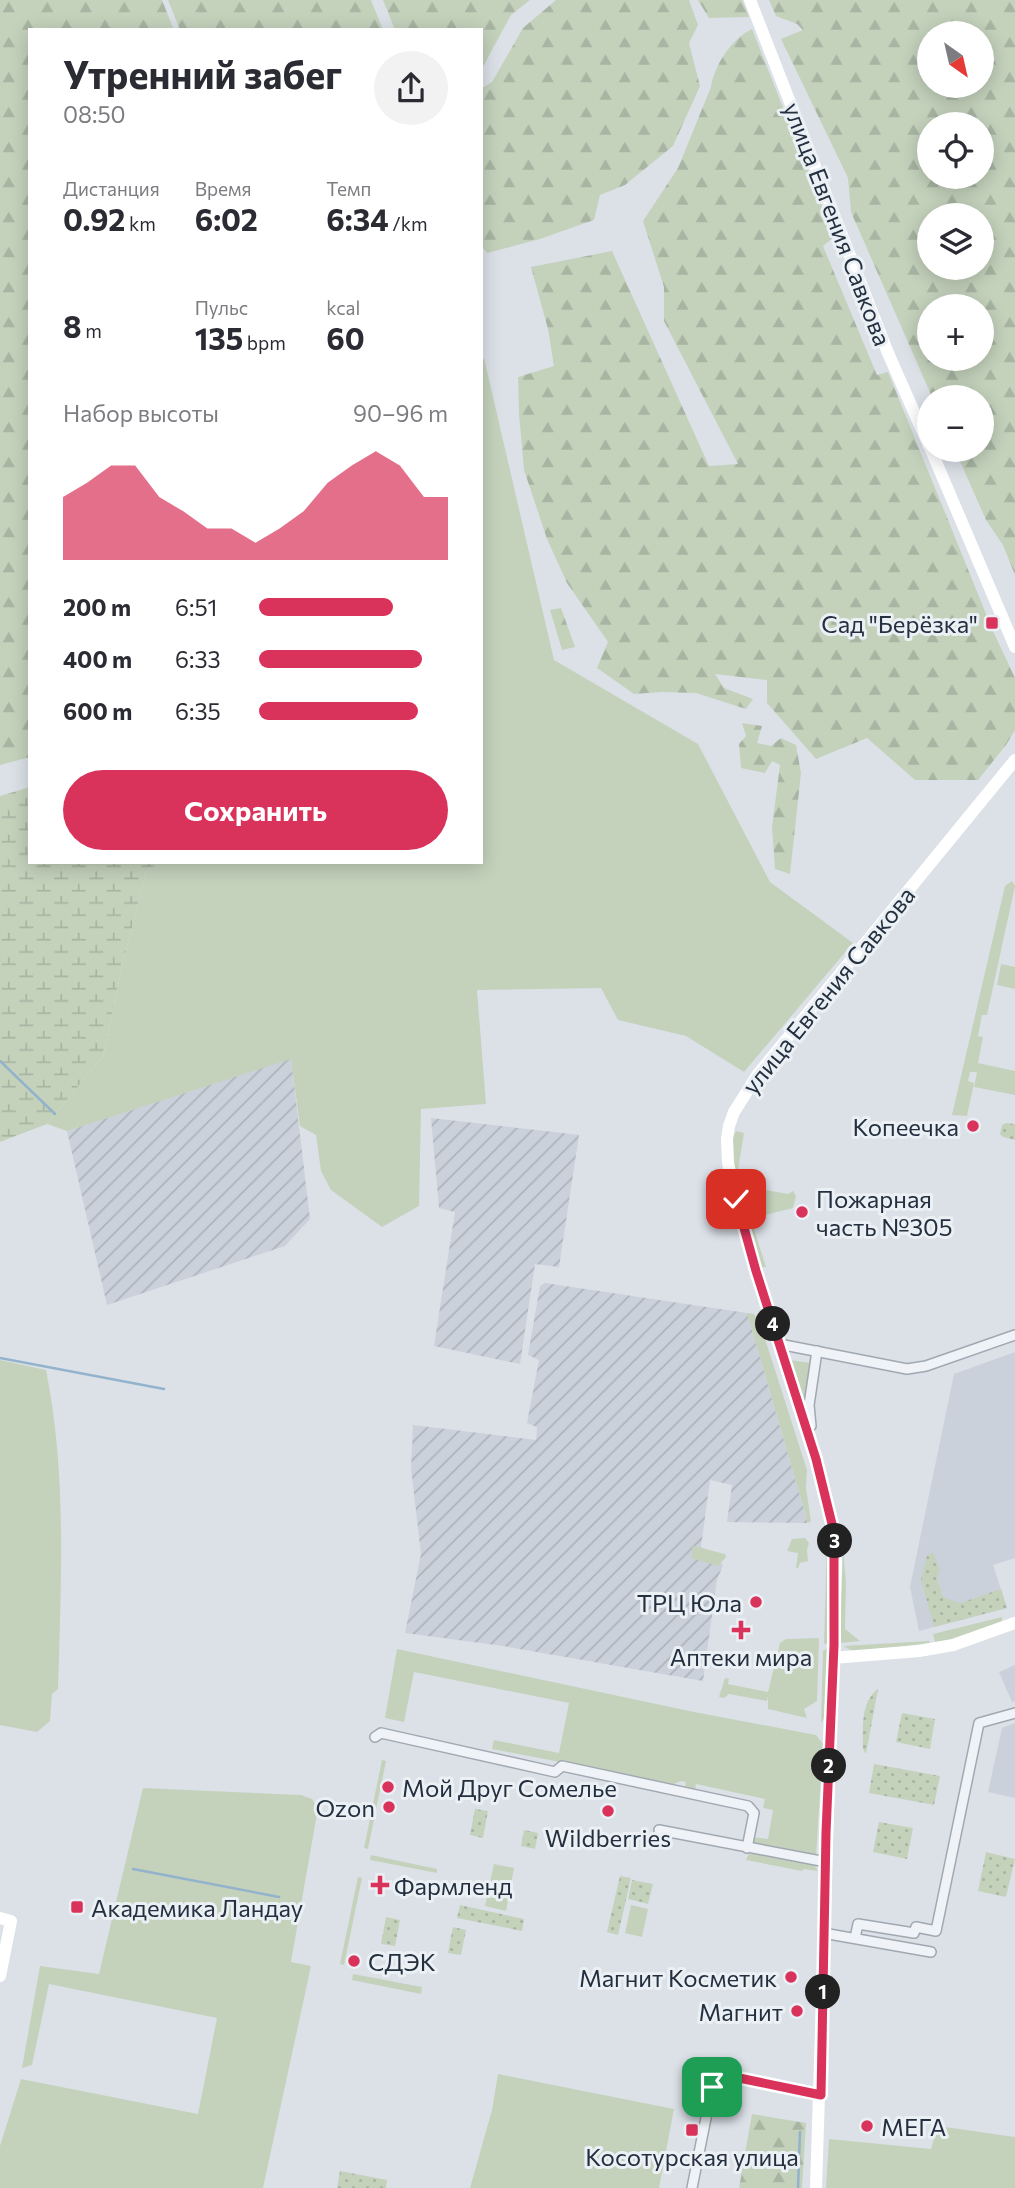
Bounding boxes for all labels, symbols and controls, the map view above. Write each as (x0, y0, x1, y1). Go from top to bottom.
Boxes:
north arrow (917, 21, 994, 98)
map controls (917, 21, 994, 462)
text: Утренний забег (63, 50, 342, 97)
button: share (374, 51, 448, 125)
street label: улица Евгения Савкова (778, 98, 898, 350)
text: 08:50 (63, 100, 126, 128)
button: locate (917, 112, 994, 189)
text: Дистанция (63, 177, 160, 200)
text: Время (195, 177, 252, 200)
text: Темп (326, 177, 371, 200)
text: 0.92 (63, 200, 125, 237)
text: 6:02 (195, 200, 258, 237)
text: 6:34 (326, 200, 389, 237)
button: layers (917, 203, 994, 280)
text: km (125, 212, 156, 235)
text: /km (389, 212, 428, 235)
button: + (917, 294, 994, 371)
text: Пульс (195, 296, 248, 319)
text: kcal (326, 296, 360, 319)
text: 8 (63, 307, 82, 344)
text: m (82, 319, 102, 342)
text: 135 (195, 319, 243, 356)
text: 60 (326, 319, 365, 356)
text: bpm (243, 331, 286, 354)
button: − (917, 385, 994, 462)
text: Набор высоты (63, 399, 219, 427)
text: 90–96 m (353, 399, 448, 427)
text: 200 m (63, 593, 131, 621)
text: 6:51 (175, 593, 217, 621)
place label: Сад "Берёзка" (821, 609, 978, 638)
marker: Сад "Берёзка" (984, 615, 1000, 631)
text: 400 m (63, 645, 132, 673)
text: 6:33 (175, 645, 221, 673)
text: 600 m (63, 697, 132, 725)
text: 6:35 (175, 697, 221, 725)
button: Сохранить (63, 770, 448, 850)
street label: улица Евгения Савкова (735, 881, 921, 1099)
place label: Копеечка (852, 1112, 959, 1141)
marker: Копеечка (965, 1118, 981, 1134)
pin (706, 1169, 766, 1229)
icon: check (717, 1180, 755, 1218)
place label: Пожарная часть №305 (816, 1184, 953, 1241)
marker: Пожарная часть №305 (794, 1204, 810, 1220)
pin: 4 (756, 1306, 790, 1342)
text: 4 (767, 1312, 778, 1335)
pin: 3 (818, 1524, 852, 1558)
text: 3 (829, 1529, 840, 1552)
place label: ТРЦ Юла (637, 1588, 742, 1617)
marker: ТРЦ Юла (748, 1594, 764, 1610)
marker: Аптеки мира (733, 1622, 749, 1638)
place label: Аптеки мира (670, 1642, 812, 1671)
pin: 2 (812, 1748, 846, 1784)
text: 2 (823, 1754, 834, 1777)
place label: Мой Друг Сомелье (402, 1773, 617, 1802)
marker: Мой Друг Сомелье (380, 1779, 396, 1795)
place label: Ozon (315, 1793, 375, 1822)
marker: Ozon (381, 1799, 397, 1815)
marker: Wildberries (600, 1803, 616, 1819)
place label: Wildberries (545, 1823, 671, 1852)
place label: Фармленд (394, 1871, 512, 1900)
marker: Фармленд (372, 1877, 388, 1893)
place label: Академика Ландау (91, 1893, 303, 1922)
marker: Академика Ландау (69, 1899, 85, 1915)
place label: СДЭК (368, 1947, 436, 1976)
marker: СДЭК (346, 1953, 362, 1969)
place label: Магнит Косметик (579, 1963, 777, 1992)
marker: Магнит Косметик (783, 1969, 799, 1985)
pin: 1 (806, 1974, 840, 2010)
text: 1 (818, 1980, 827, 2003)
place label: Магнит (699, 1997, 783, 2026)
marker: Магнит (789, 2003, 805, 2019)
pin (682, 2057, 742, 2117)
icon: arrive (693, 2068, 731, 2106)
place label: МЕГА (881, 2112, 946, 2141)
marker: МЕГА (859, 2118, 875, 2134)
marker: Косотурская улица (684, 2122, 700, 2138)
place label: Косотурская улица (585, 2142, 799, 2171)

